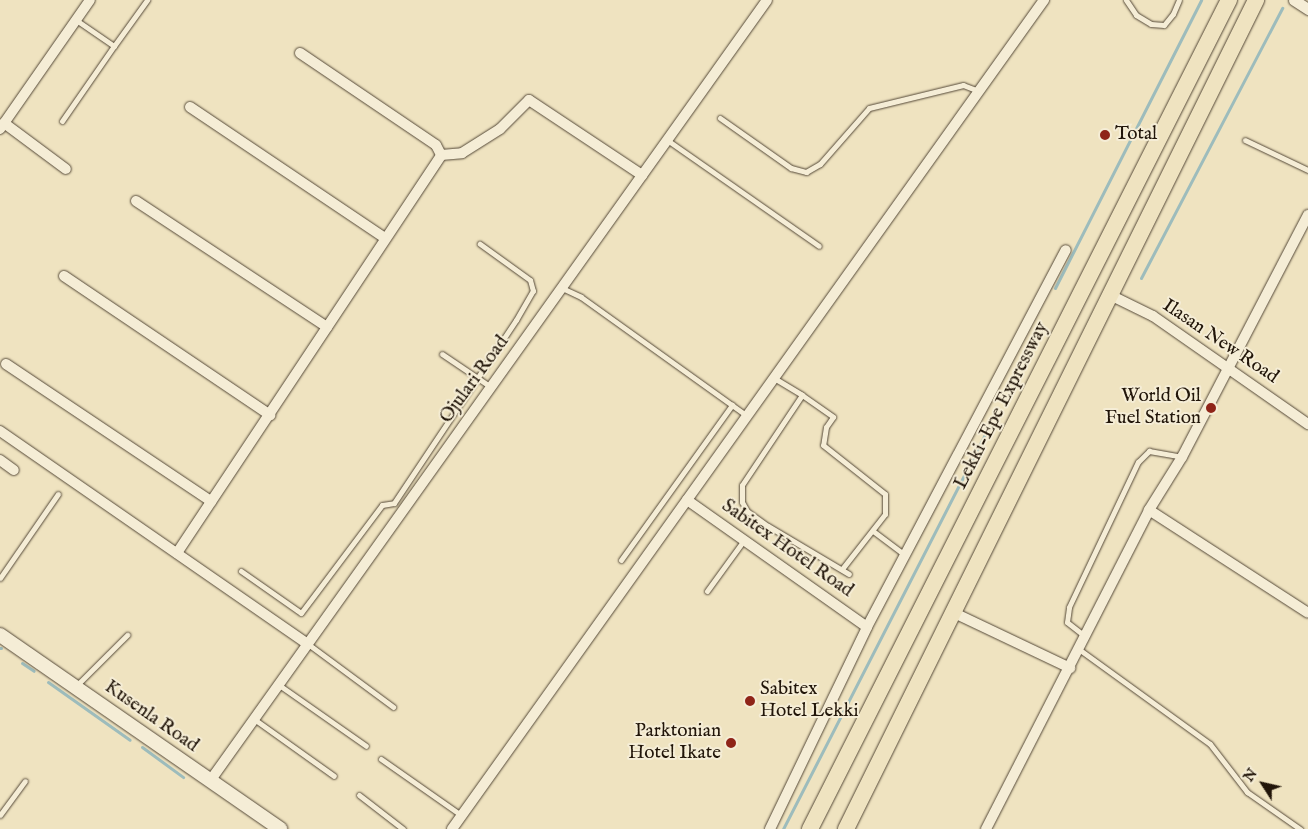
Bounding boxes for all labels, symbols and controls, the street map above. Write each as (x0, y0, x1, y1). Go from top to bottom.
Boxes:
place label: Total (1115, 124, 1157, 146)
marker: Total (1099, 129, 1111, 141)
street label: Ilasan New Road (1158, 295, 1282, 389)
street label: Lekki-Epe Expressway (950, 319, 1054, 493)
street label: Ojulari Road (436, 332, 514, 428)
place label: World Oil Fuel Station (1105, 386, 1201, 430)
marker: World Oil Fuel Station (1205, 402, 1217, 414)
street label: Sabitex Hotel Road (717, 495, 857, 603)
street label: Kusenla Road (100, 676, 202, 758)
place label: Sabitex Hotel Lekki (760, 679, 859, 723)
marker: Sabitex Hotel Lekki (744, 695, 756, 707)
place label: Parktonian Hotel Ikate (628, 721, 721, 765)
marker: Parktonian Hotel Ikate (725, 737, 737, 749)
north arrow (1238, 759, 1288, 809)
text: N (1240, 765, 1262, 786)

